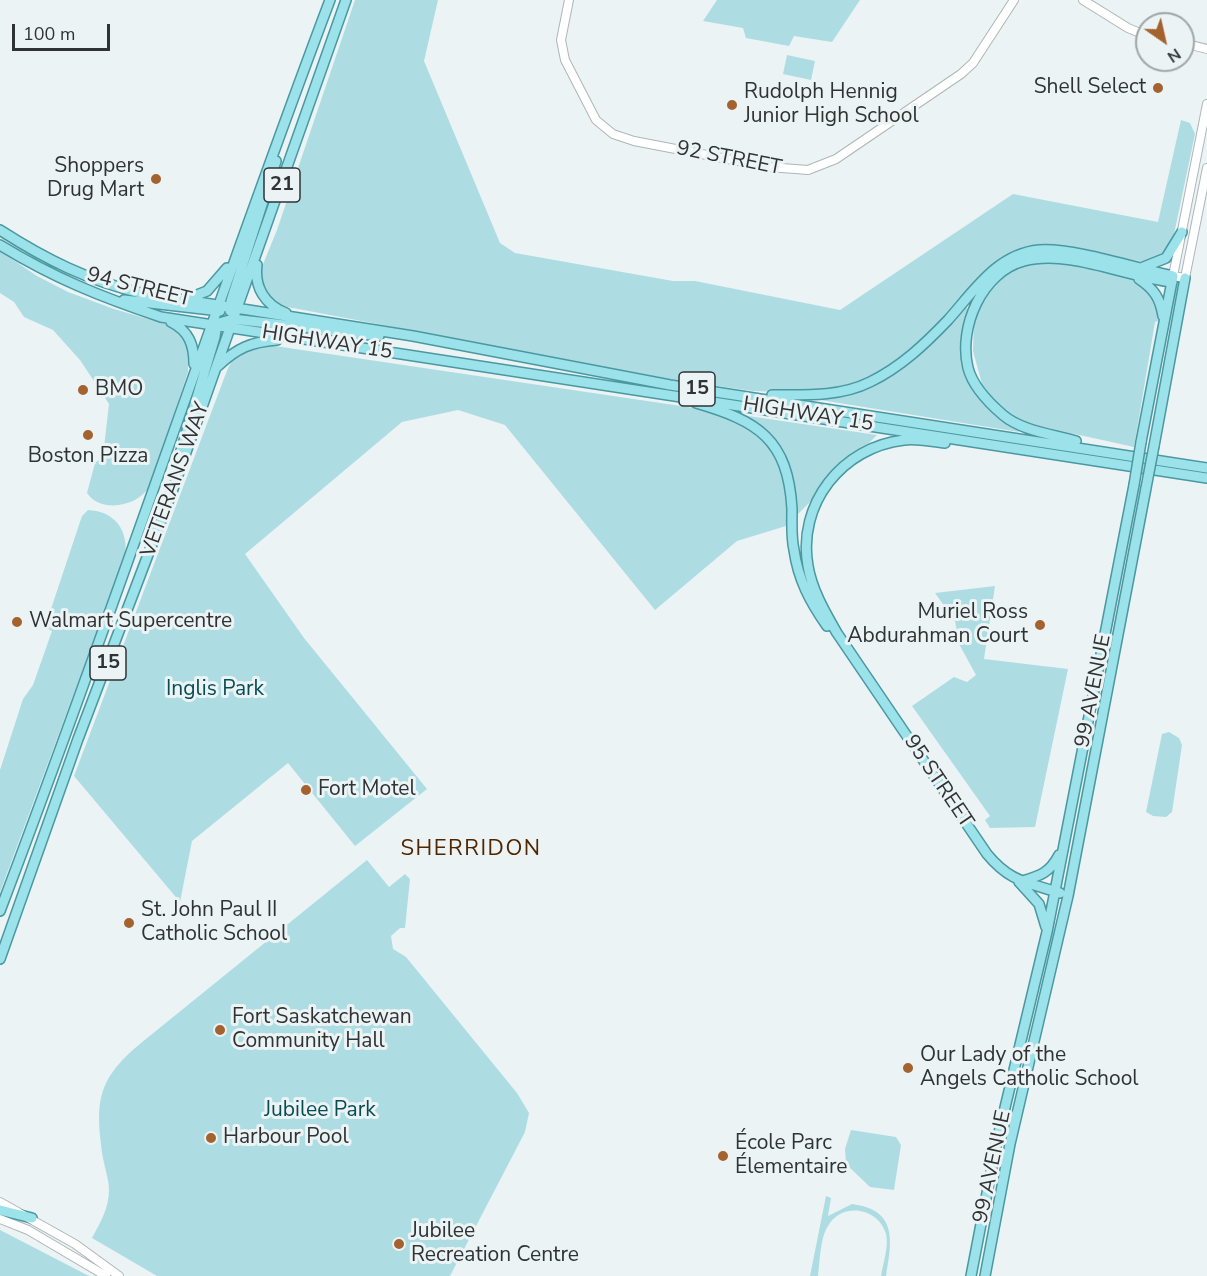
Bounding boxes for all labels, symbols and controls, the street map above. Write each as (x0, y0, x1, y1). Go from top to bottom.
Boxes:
scale bar (15, 12, 112, 50)
north arrow (1135, 12, 1195, 72)
text: 100 m (23, 22, 75, 46)
text: N (1163, 43, 1185, 68)
place label: Shell Select (1034, 75, 1146, 101)
place label: Rudolph Hennig Junior High School (744, 80, 919, 130)
marker: Shell Select (1151, 81, 1165, 95)
marker: Rudolph Hennig Junior High School (725, 98, 739, 112)
street label: 92 STREET (674, 136, 784, 182)
place label: Shoppers Drug Mart (47, 154, 144, 204)
road number: 21 (264, 168, 300, 202)
marker: Shoppers Drug Mart (149, 172, 163, 186)
street label: 94 STREET (84, 263, 194, 313)
street label: HIGHWAY 15 (260, 320, 394, 366)
road number: 15 (679, 372, 715, 406)
place label: BMO (95, 377, 143, 403)
marker: BMO (76, 383, 90, 397)
street label: HIGHWAY 15 (741, 392, 875, 438)
street label: VETERANS WAY (136, 399, 216, 561)
marker: Boston Pizza (81, 428, 95, 442)
place label: Boston Pizza (28, 444, 148, 470)
place label: Muriel Ross Abdurahman Court (847, 600, 1028, 650)
place label: Walmart Supercentre (29, 609, 232, 635)
marker: Walmart Supercentre (10, 615, 24, 629)
marker: Muriel Ross Abdurahman Court (1033, 618, 1047, 632)
street label: 99 AVENUE (1071, 632, 1117, 750)
road number: 15 (90, 646, 126, 680)
park label: Inglis Park (166, 677, 264, 703)
street label: 95 STREET (898, 731, 978, 833)
place label: Fort Motel (318, 777, 416, 803)
marker: Fort Motel (299, 783, 313, 797)
district label: SHERRIDON (400, 837, 542, 863)
place label: St. John Paul II Catholic School (141, 898, 287, 948)
marker: St. John Paul II Catholic School (122, 916, 136, 930)
place label: Fort Saskatchewan Community Hall (232, 1005, 412, 1055)
marker: Fort Saskatchewan Community Hall (213, 1023, 227, 1037)
place label: Our Lady of the Angels Catholic School (920, 1043, 1139, 1093)
marker: Our Lady of the Angels Catholic School (901, 1061, 915, 1075)
park label: Jubilee Park (264, 1098, 376, 1124)
street label: 99 AVENUE (969, 1108, 1017, 1226)
place label: Harbour Pool (223, 1125, 349, 1151)
marker: Harbour Pool (204, 1131, 218, 1145)
place label: École Parc Élementaire (735, 1131, 848, 1181)
marker: École Parc Élementaire (716, 1149, 730, 1163)
place label: Jubilee Recreation Centre (411, 1219, 579, 1269)
marker: Jubilee Recreation Centre (392, 1237, 406, 1251)

